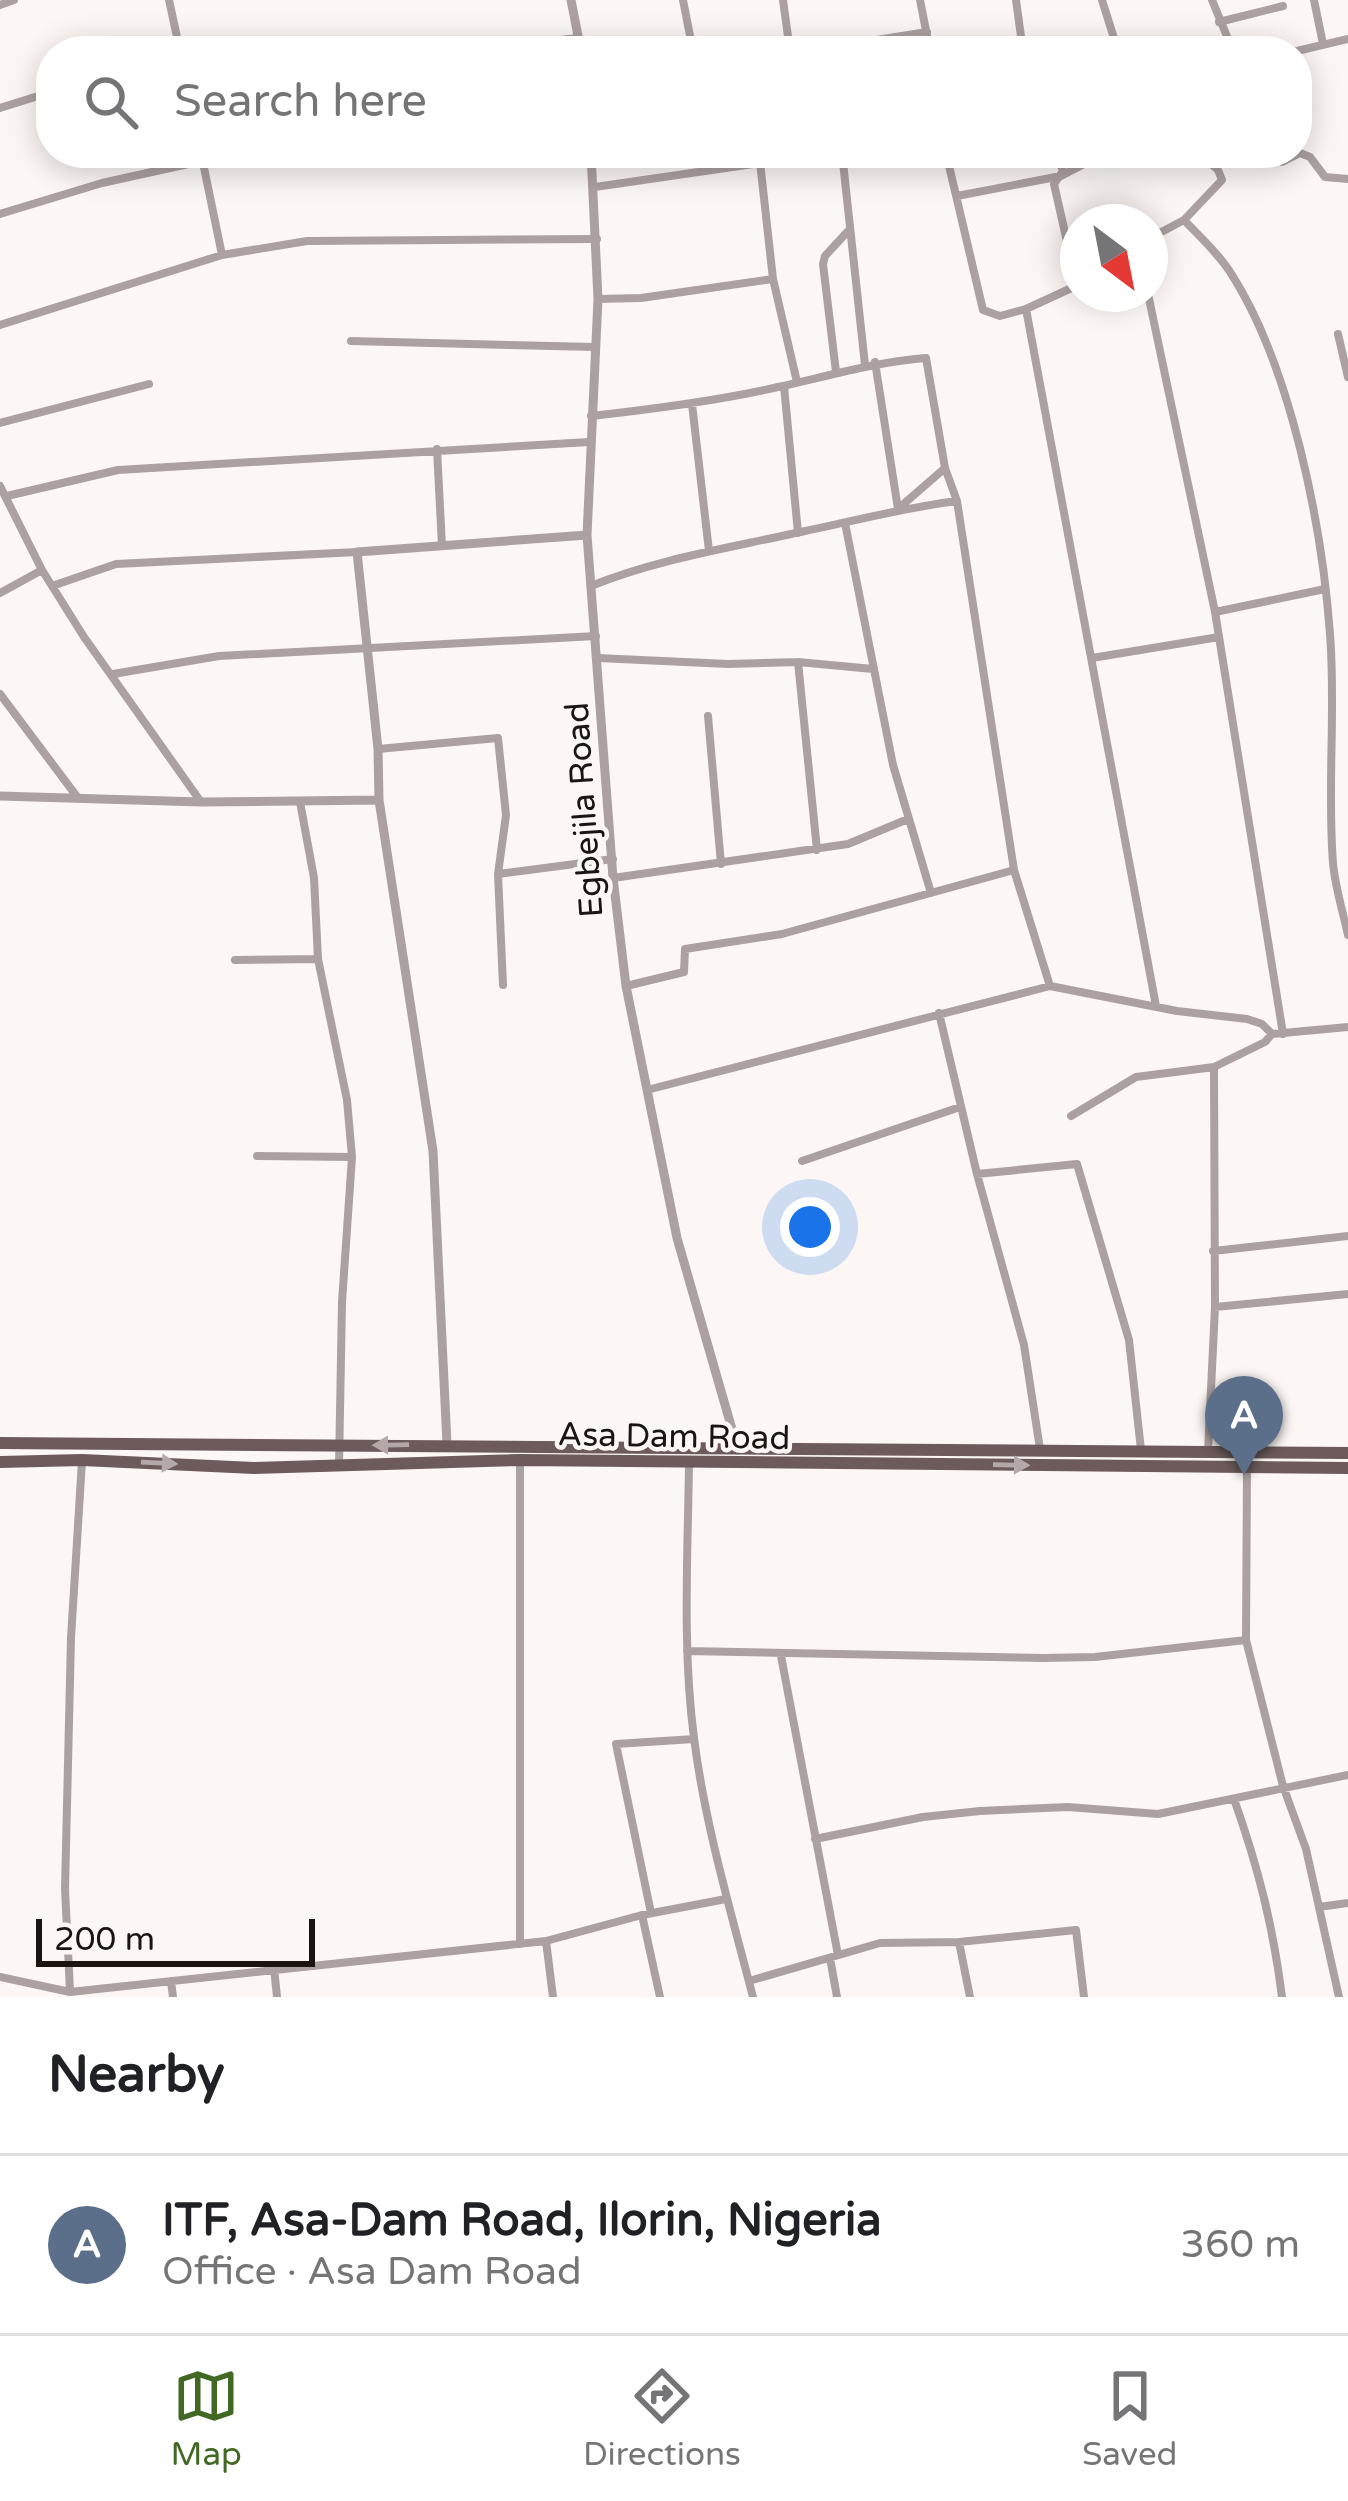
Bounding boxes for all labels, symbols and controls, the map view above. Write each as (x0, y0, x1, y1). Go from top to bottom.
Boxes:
search box (36, 36, 1312, 168)
icon: search (78, 69, 144, 135)
text: Search here (174, 75, 427, 129)
north arrow (1060, 204, 1168, 312)
street label: Egbejila Road (558, 701, 611, 919)
your location (780, 1197, 840, 1257)
pin: A (1205, 1376, 1283, 1475)
street label: Asa Dam Road (557, 1415, 790, 1458)
one-way arrow (371, 1436, 409, 1455)
one-way arrow (141, 1454, 179, 1473)
one-way arrow (993, 1455, 1031, 1475)
scale bar (36, 1913, 315, 1966)
text: 200 m (54, 1920, 155, 1959)
text: Nearby (48, 2044, 225, 2106)
text: ITF, Asa-Dam Road, Ilorin, Nigeria (162, 2194, 881, 2248)
text: A (72, 2221, 102, 2268)
text: 360 m (1181, 2221, 1300, 2268)
text: Office · Asa Dam Road (162, 2248, 582, 2295)
tab: Map (171, 2363, 242, 2474)
tab: Directions (583, 2363, 741, 2474)
tab: Saved (1082, 2363, 1177, 2474)

